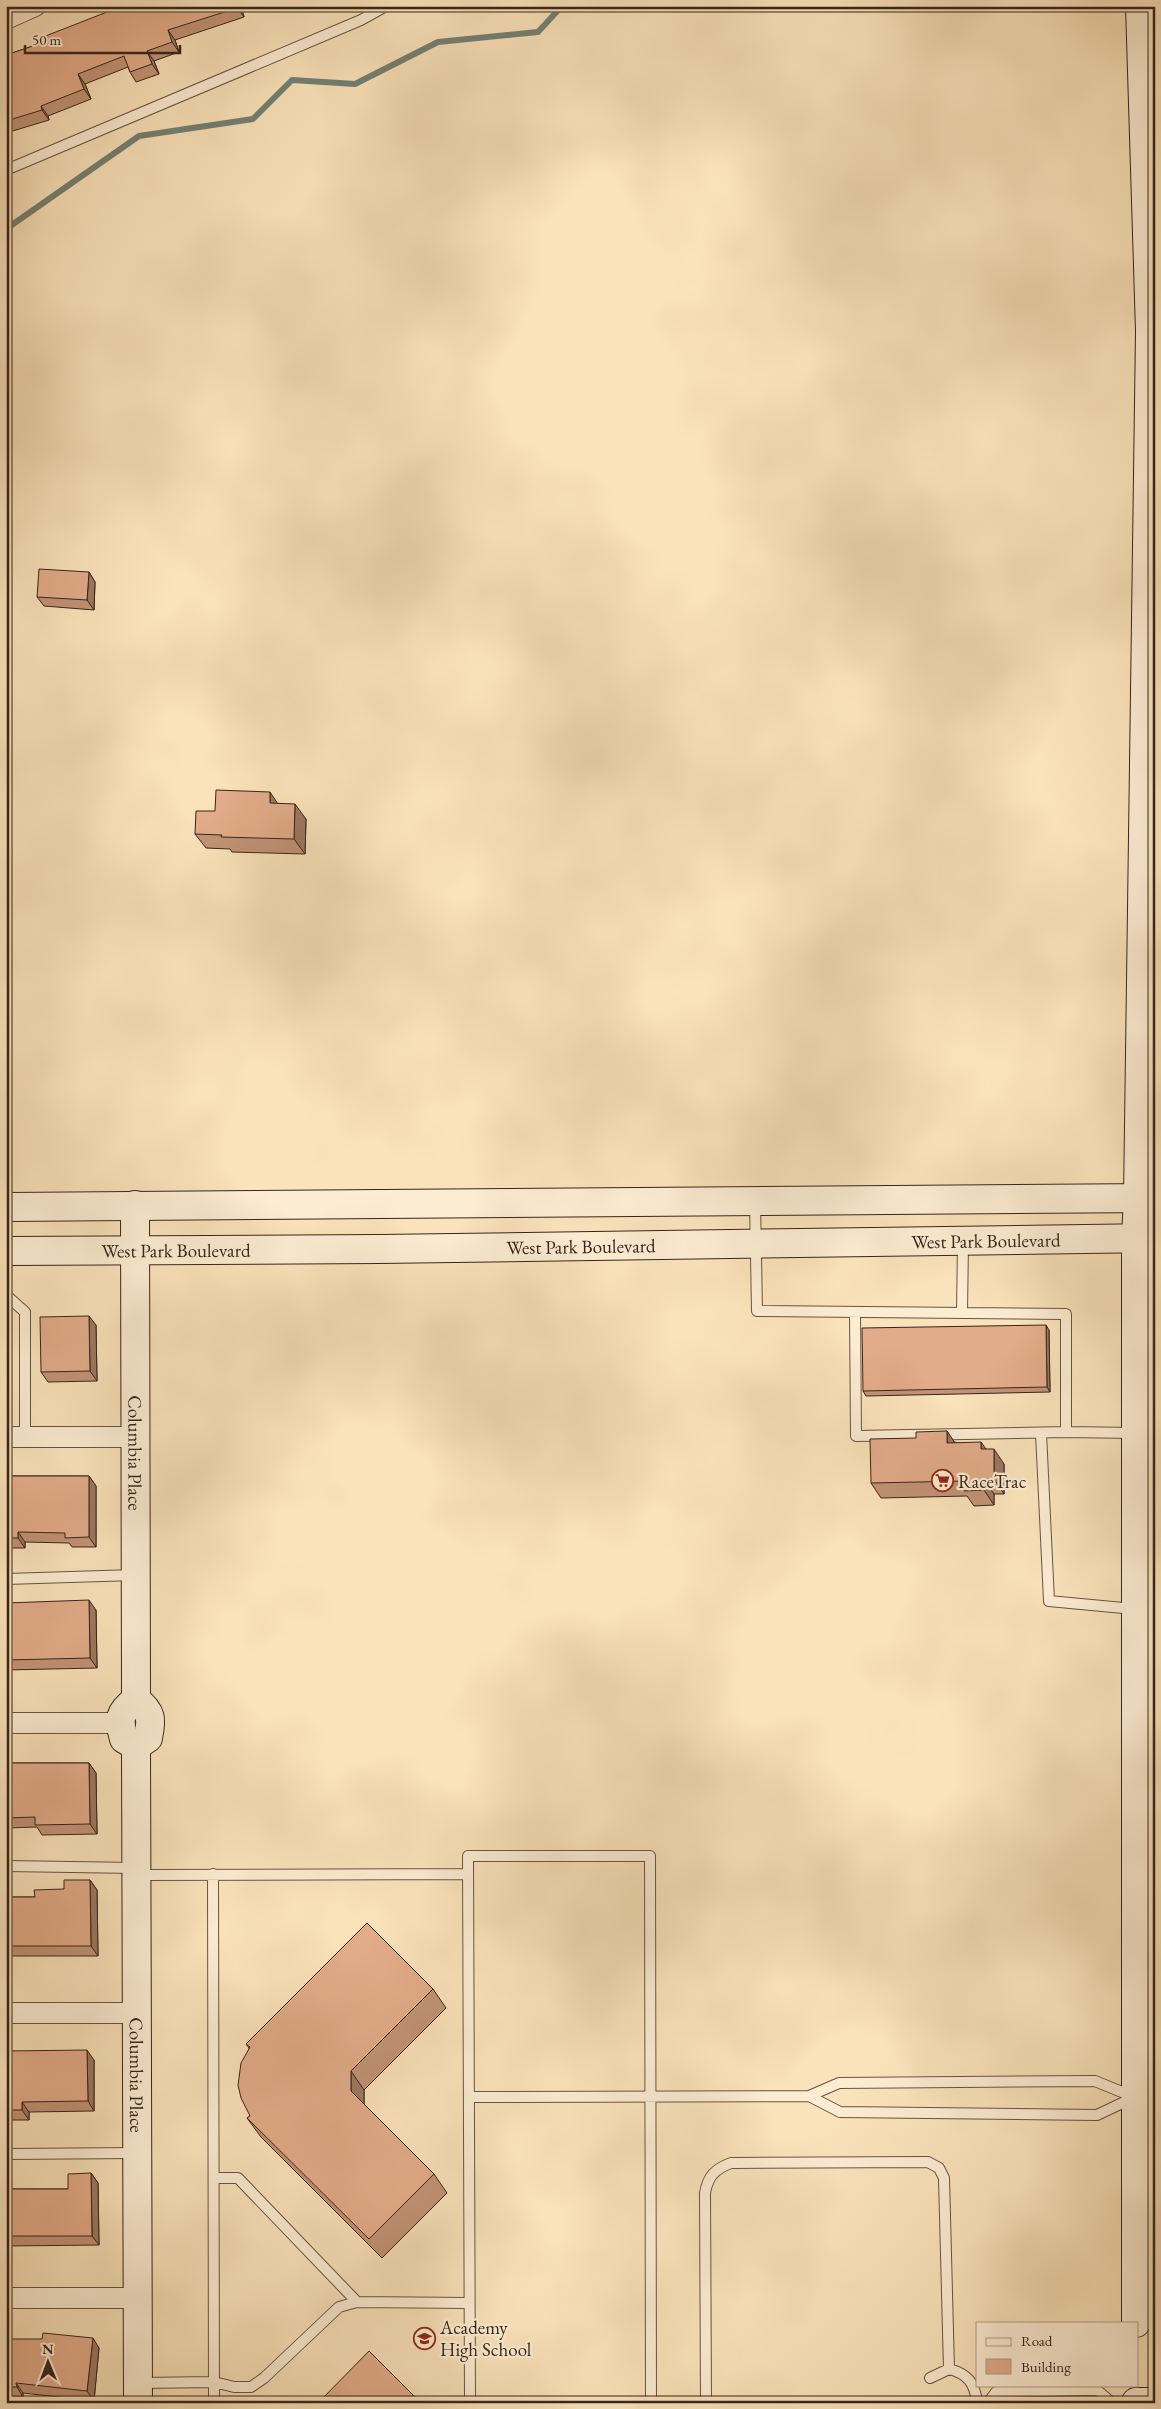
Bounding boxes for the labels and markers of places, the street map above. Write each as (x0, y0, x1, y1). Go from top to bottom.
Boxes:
supermarket icon: RaceTrac (930, 1469, 954, 1493)
place label: RaceTrac (958, 1469, 1027, 1494)
place label: Academy High School (439, 2315, 532, 2362)
school or university icon: Academy High School (412, 2326, 436, 2350)

